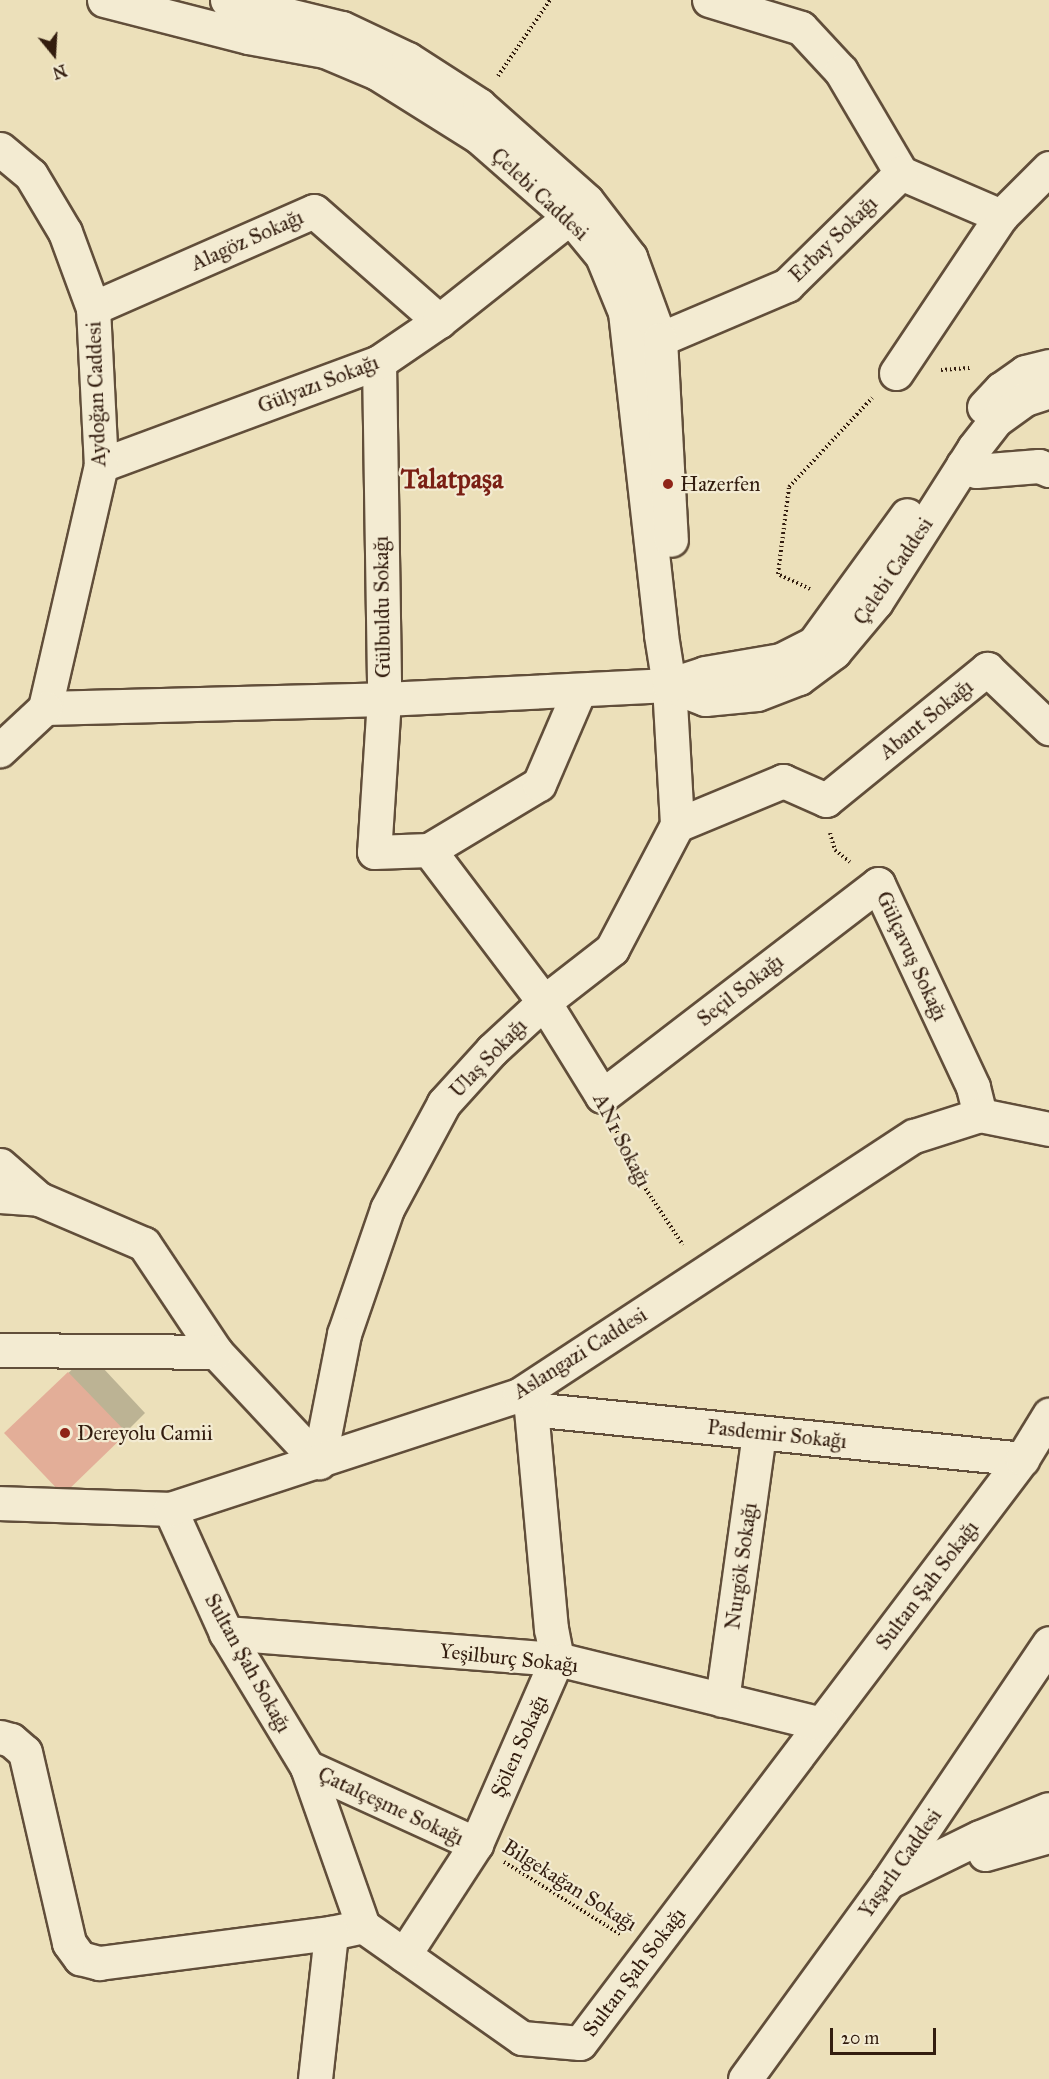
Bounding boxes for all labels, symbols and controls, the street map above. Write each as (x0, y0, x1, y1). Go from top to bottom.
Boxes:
north arrow (24, 24, 84, 84)
text: N (50, 60, 69, 83)
street label: Çelebi Caddesi (486, 142, 594, 246)
street label: Erbay Sokağı (784, 191, 882, 287)
street label: Alagöz Sokağı (187, 204, 307, 276)
street label: Aydoğan Caddesi (81, 321, 111, 467)
street label: Gülyazı Sokağı (254, 349, 382, 419)
district label: Talatpaşa (401, 463, 503, 495)
place label: Hazerfen (680, 471, 760, 497)
marker: Hazerfen (661, 477, 675, 491)
street label: Çelebi Caddesi (848, 512, 938, 630)
street label: Gülbuldu Sokağı (368, 536, 396, 678)
street label: Abant Sokağı (874, 674, 978, 764)
street label: Gülçavuş Sokağı (871, 887, 953, 1025)
street label: Seçil Sokağı (692, 949, 788, 1031)
street label: Ulaş Sokağı (444, 1013, 532, 1103)
street label: AN1 Sokağı (588, 1089, 656, 1191)
street label: Aslangazi Caddesi (509, 1302, 651, 1404)
street label: Pasdemir Sokağı (706, 1414, 848, 1454)
place label: Dereyolu Camii (77, 1420, 213, 1446)
marker: Dereyolu Camii (58, 1426, 72, 1440)
street label: Nurgök Sokağı (720, 1501, 762, 1631)
street label: Sultan Şah Sokağı (870, 1515, 984, 1655)
street label: Sultan Şah Sokağı (199, 1589, 297, 1737)
street label: Yeşilburç Sokağı (438, 1638, 580, 1678)
street label: Şölen Sokağı (485, 1691, 553, 1801)
street label: Çatalçeşme Sokağı (314, 1761, 468, 1851)
street label: Yaşarlı Caddesi (853, 1804, 947, 1922)
street label: Bilgekağan Sokağı (498, 1834, 642, 1936)
street label: Sultan Şah Sokağı (577, 1902, 691, 2042)
scale bar (833, 2016, 940, 2054)
text: 20 m (841, 2027, 879, 2049)

